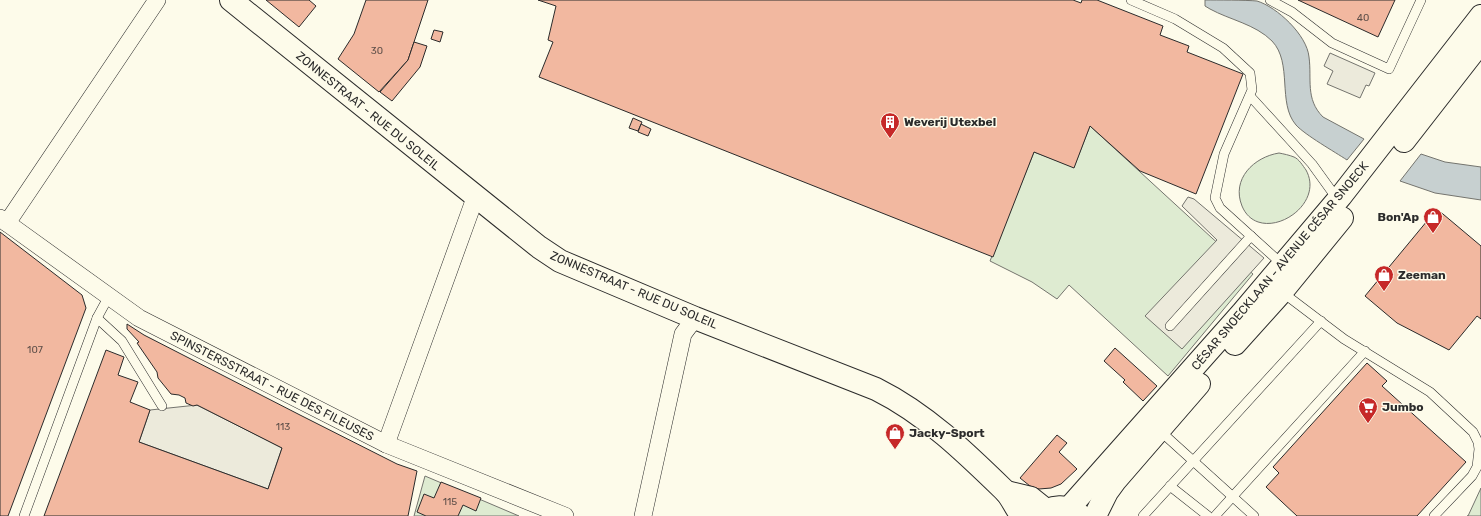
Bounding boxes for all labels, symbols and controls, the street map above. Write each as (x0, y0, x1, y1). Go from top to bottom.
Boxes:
house number: 40 (1357, 12, 1369, 24)
house number: 30 (371, 45, 383, 57)
street label: ZONNESTRAAT - RUE DU SOLEIL (293, 49, 443, 173)
building icon: Weverij Utexbel (879, 111, 901, 139)
place label: Weverij Utexbel (904, 115, 996, 129)
street label: CÉSAR SNOECKLAAN - AVENUE CÉSAR SNOECK (1189, 158, 1372, 373)
shop icon: Bon'Ap (1422, 206, 1444, 234)
place label: Bon'Ap (1377, 210, 1419, 224)
street label: ZONNESTRAAT - RUE DU SOLEIL (548, 248, 720, 332)
shop icon: Zeeman (1373, 264, 1395, 292)
place label: Zeeman (1398, 268, 1446, 282)
street label: SPINSTERSSTRAAT - RUE DES FILEUSES (168, 328, 376, 444)
house number: 107 (27, 344, 43, 356)
supermarket icon: Jumbo (1357, 396, 1379, 424)
place label: Jumbo (1382, 400, 1424, 414)
house number: 113 (276, 421, 290, 433)
shop icon: Jacky-Sport (884, 422, 906, 450)
place label: Jacky-Sport (909, 426, 985, 440)
house number: 115 (443, 496, 457, 508)

